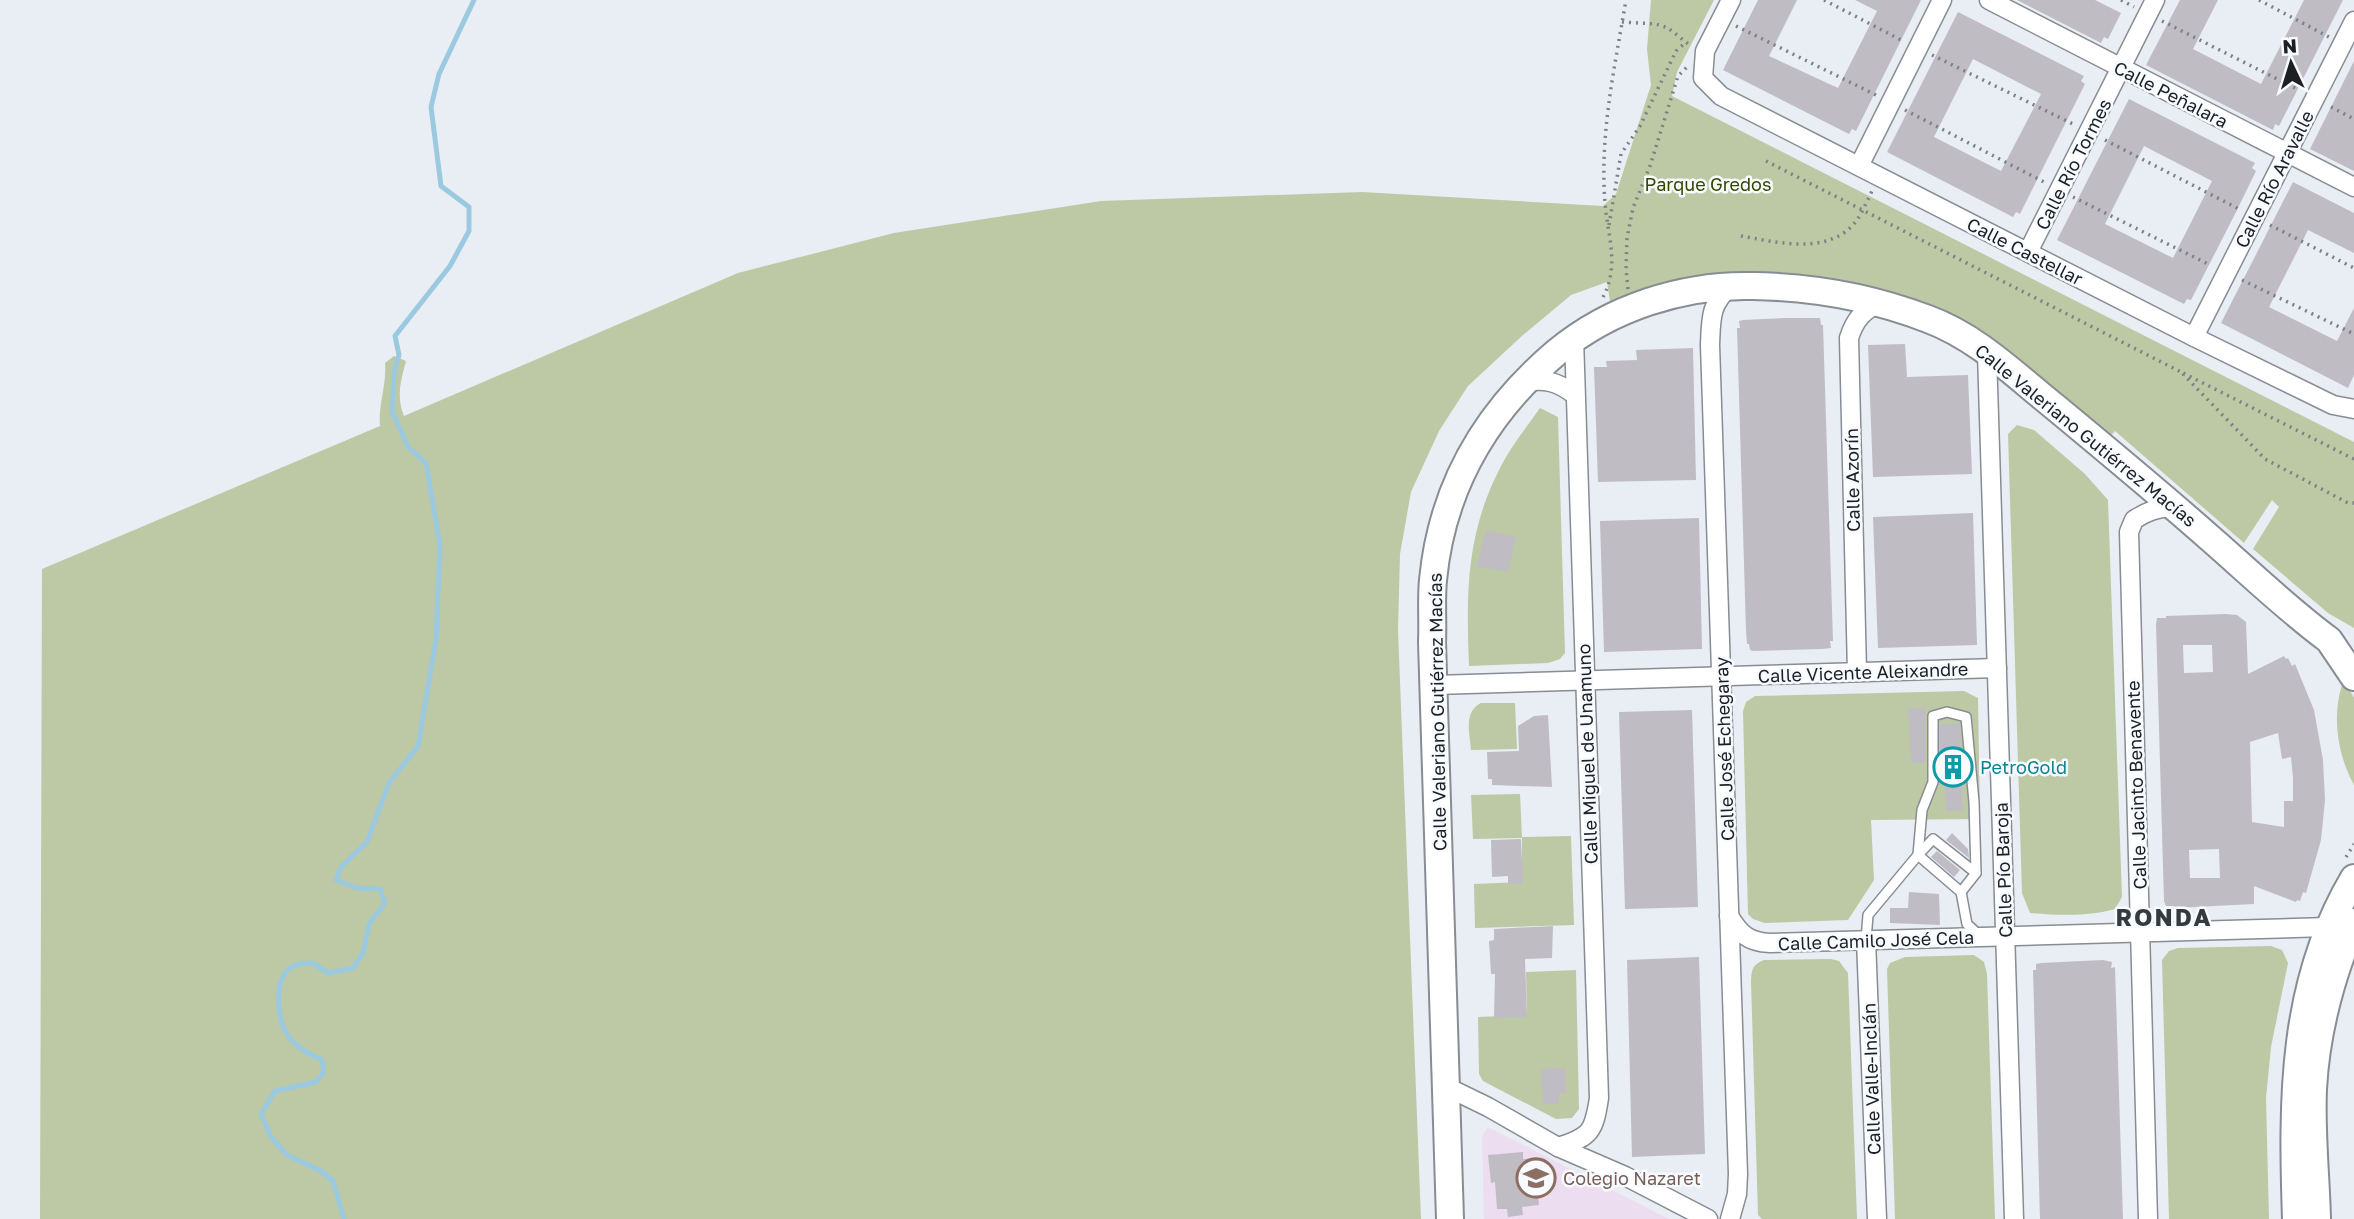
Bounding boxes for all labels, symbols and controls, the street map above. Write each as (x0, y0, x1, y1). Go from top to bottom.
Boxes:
north arrow (2256, 28, 2326, 98)
text: N (2282, 34, 2298, 58)
street label: Calle Peñalara (2110, 56, 2232, 132)
street label: Calle Río Tormes (2030, 95, 2116, 233)
street label: Calle Río Aravalle (2230, 107, 2318, 251)
park label: Parque Gredos (1645, 173, 1771, 195)
street label: Calle Castellar (1963, 212, 2087, 290)
street label: Calle Valeriano Gutiérrez Macías (1971, 339, 2201, 531)
street label: Calle Azorín (1840, 428, 1864, 532)
street label: Calle Valeriano Gutiérrez Macías (1424, 573, 1450, 851)
street label: Calle Miguel de Unamuno (1572, 643, 1602, 865)
street label: Calle José Echegaray (1710, 657, 1738, 841)
street label: Calle Vicente Aleixandre (1757, 657, 1969, 687)
street label: Calle Jacinto Benavente (2121, 680, 2151, 890)
building icon: PetroGold (1932, 746, 1974, 788)
place label: PetroGold (1980, 756, 2067, 778)
street label: Calle Pío Baroja (1990, 802, 2016, 938)
district label: RONDA (2115, 902, 2213, 931)
street label: Calle Camilo José Cela (1777, 926, 1975, 954)
street label: Calle Valle-Inclán (1857, 1003, 1885, 1155)
school or university icon: Colegio Nazaret (1515, 1157, 1557, 1199)
place label: Colegio Nazaret (1563, 1167, 1701, 1189)

